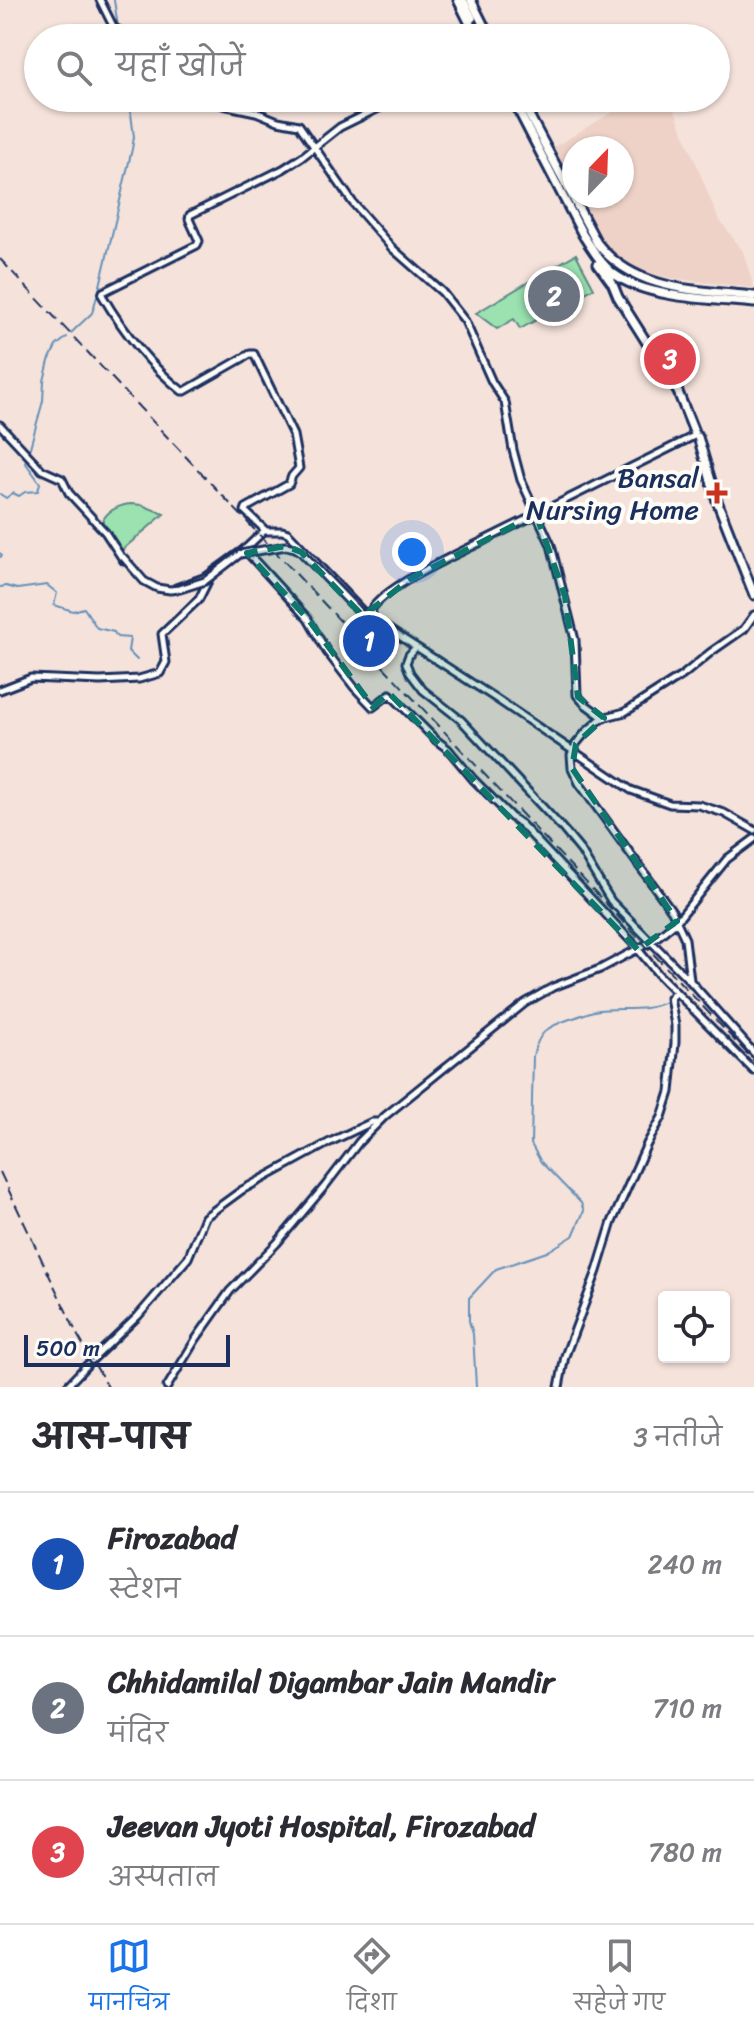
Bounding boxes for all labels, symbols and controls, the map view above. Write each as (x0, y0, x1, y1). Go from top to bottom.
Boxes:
search box (24, 24, 730, 112)
text: यहाँ खोजें (116, 39, 245, 93)
icon: search (52, 46, 96, 90)
north arrow (562, 136, 634, 208)
pin: 2 (528, 266, 580, 326)
pin: 3 (644, 329, 696, 389)
place label: Bansal Nursing Home (526, 453, 700, 534)
marker: Bansal Nursing Home (706, 482, 728, 504)
your location (392, 532, 432, 572)
pin: 1 (343, 611, 395, 671)
map controls (658, 1291, 730, 1363)
button: locate (658, 1291, 730, 1363)
text: 500 m (36, 1329, 100, 1368)
scale bar (24, 1331, 230, 1367)
text: आस-पास (32, 1407, 190, 1467)
text: 3 नतीजे (634, 1414, 722, 1460)
text: Firozabad (108, 1511, 236, 1565)
text: 1 (52, 1541, 64, 1587)
text: 240 m (648, 1541, 722, 1587)
text: स्टेशन (108, 1566, 180, 1612)
text: Chhidamilal Digambar Jain Mandir (108, 1655, 554, 1709)
text: 2 (50, 1685, 66, 1731)
text: 710 m (653, 1685, 722, 1731)
text: मंदिर (108, 1710, 168, 1756)
text: Jeevan Jyoti Hospital, Firozabad (108, 1799, 535, 1853)
text: 3 (51, 1829, 65, 1875)
text: 780 m (648, 1829, 722, 1875)
text: अस्पताल (108, 1854, 218, 1900)
tab: मानचित्र (89, 1934, 169, 2027)
tab: दिशा (347, 1934, 397, 2027)
tab: सहेजे गए (574, 1934, 665, 2027)

